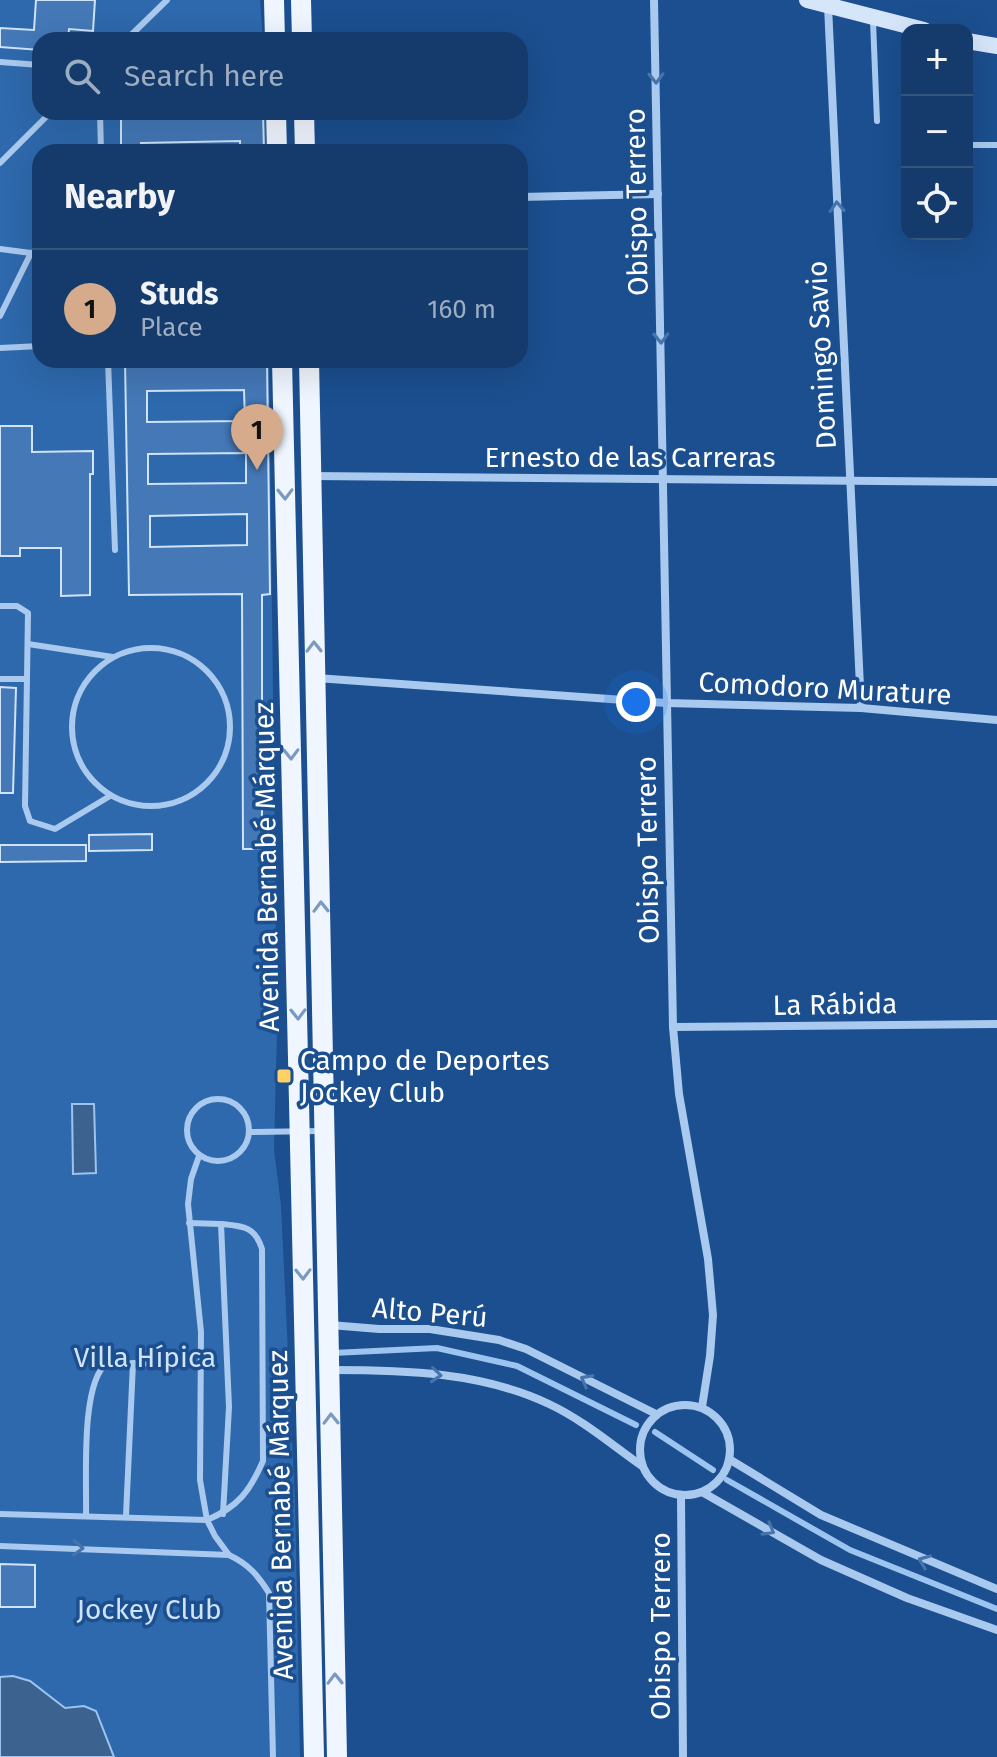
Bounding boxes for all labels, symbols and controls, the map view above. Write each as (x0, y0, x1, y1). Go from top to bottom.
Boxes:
map controls (901, 24, 973, 240)
button: + (901, 24, 973, 96)
search box (32, 32, 528, 120)
icon: search (60, 54, 104, 98)
text: Search here (124, 58, 284, 94)
one-way arrow (647, 72, 664, 85)
button: − (901, 96, 973, 168)
street label: Obispo Terrero (618, 108, 655, 296)
button: locate (901, 168, 973, 240)
text: Nearby (64, 176, 175, 217)
one-way arrow (828, 200, 845, 213)
street label: Domingo Savio (800, 260, 843, 450)
text: Studs (140, 276, 218, 312)
text: 1 (84, 294, 96, 325)
text: 160 m (427, 294, 496, 325)
text: Place (140, 312, 203, 343)
one-way arrow (653, 332, 670, 345)
pin: 1 (231, 404, 283, 470)
street label: Ernesto de las Carreras (484, 441, 776, 474)
one-way arrow (277, 488, 294, 501)
one-way arrow (305, 640, 323, 653)
street label: Comodoro Murature (698, 665, 952, 712)
your location (616, 682, 656, 722)
street label: Avenida Bernabé Márquez (247, 702, 286, 1032)
one-way arrow (283, 748, 300, 761)
street label: Obispo Terrero (629, 756, 666, 944)
one-way arrow (312, 900, 329, 913)
street label: La Rábida (772, 987, 898, 1022)
one-way arrow (289, 1008, 306, 1021)
place label: Campo de Deportes Jockey Club (300, 1044, 550, 1109)
marker: Campo de Deportes Jockey Club (275, 1067, 293, 1085)
one-way arrow (294, 1268, 311, 1281)
street label: Alto Perú (371, 1291, 489, 1334)
park label: Villa Hípica (74, 1341, 216, 1374)
street label: Avenida Bernabé Márquez (261, 1350, 300, 1680)
one-way arrow (429, 1366, 442, 1383)
one-way arrow (580, 1374, 594, 1390)
one-way arrow (322, 1412, 339, 1425)
one-way arrow (761, 1521, 775, 1536)
street label: Obispo Terrero (644, 1532, 677, 1720)
one-way arrow (72, 1540, 85, 1557)
one-way arrow (918, 1554, 933, 1570)
park label: Jockey Club (76, 1593, 222, 1626)
one-way arrow (327, 1672, 344, 1685)

